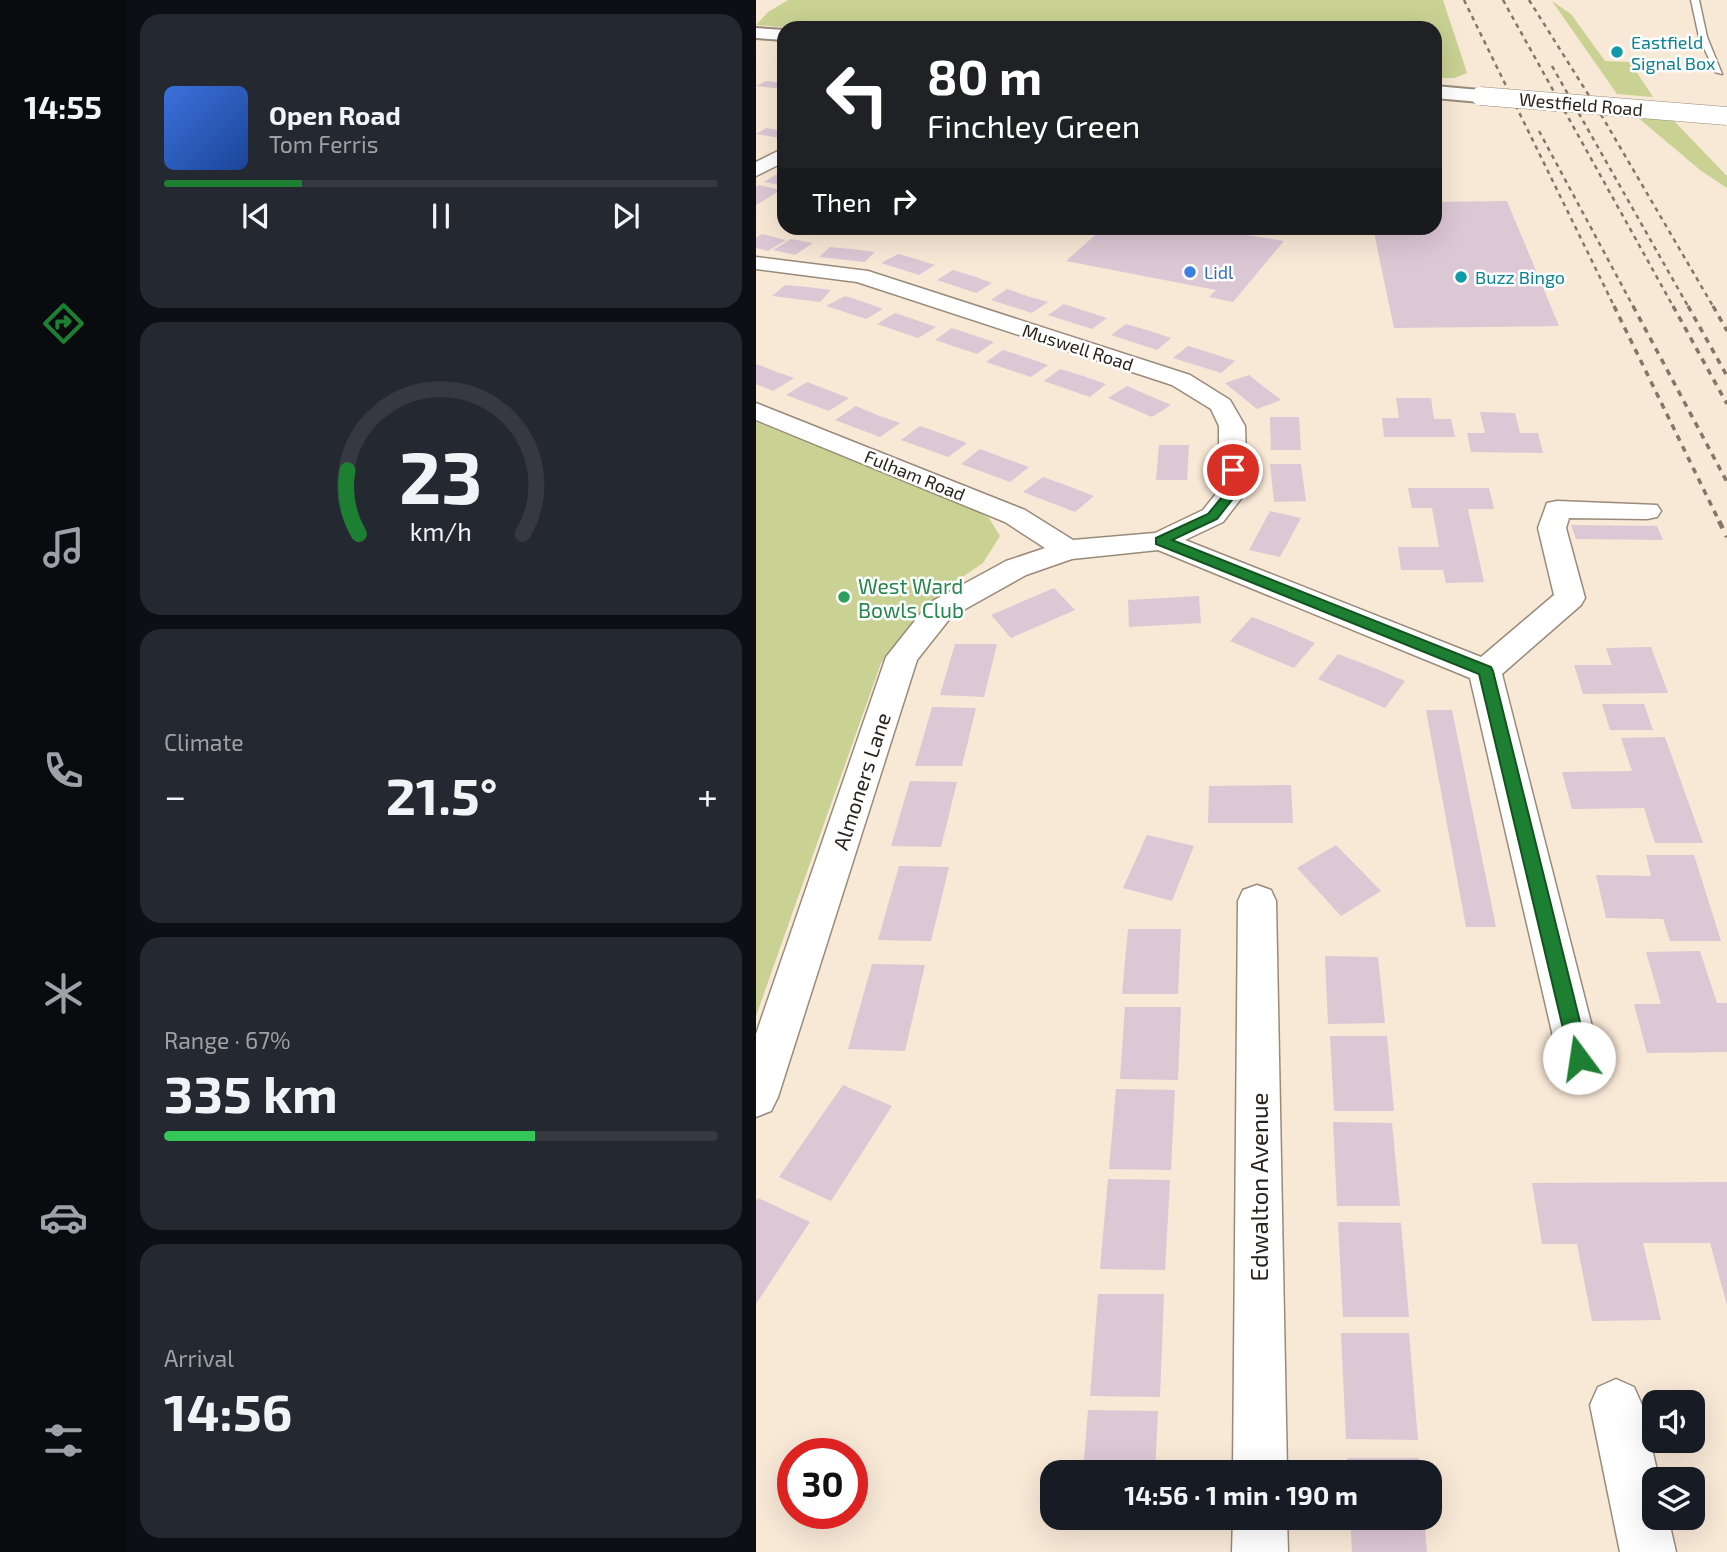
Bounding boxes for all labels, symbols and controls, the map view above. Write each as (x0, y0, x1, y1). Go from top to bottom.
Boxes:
place label: Eastfield Signal Box (1631, 31, 1716, 74)
marker: Eastfield Signal Box (1609, 44, 1625, 60)
text: 80 m (927, 46, 1042, 105)
icon: left (812, 49, 903, 140)
text: 14:55 (24, 87, 102, 125)
street label: Westfield Road (1518, 88, 1644, 120)
text: Open Road (269, 99, 401, 130)
text: Finchley Green (927, 106, 1140, 144)
text: Tom Ferris (269, 130, 378, 158)
icon: right (885, 182, 923, 220)
text: Then (812, 186, 871, 217)
icon: previous (237, 197, 275, 235)
icon: pause (422, 197, 460, 235)
icon: next (607, 197, 645, 235)
place label: Lidl (1204, 261, 1234, 283)
marker: Lidl (1182, 264, 1198, 280)
place label: Buzz Bingo (1475, 266, 1565, 288)
marker: Buzz Bingo (1453, 269, 1469, 285)
icon: directions (39, 299, 88, 348)
street label: Muswell Road (1020, 319, 1136, 375)
text: 23 (399, 432, 483, 520)
pin (1203, 440, 1263, 500)
street label: Fulham Road (861, 445, 969, 505)
icon: arrive (1214, 451, 1252, 489)
text: km/h (410, 516, 472, 546)
icon: music (39, 523, 88, 572)
place label: West Ward Bowls Club (858, 573, 964, 622)
marker: West Ward Bowls Club (836, 589, 852, 605)
street label: Almoners Lane (827, 709, 895, 853)
text: Climate (164, 728, 244, 756)
icon: phone (39, 746, 88, 795)
text: 21.5° (386, 763, 498, 825)
text: − (164, 772, 186, 818)
text: + (697, 772, 718, 818)
icon: climate (39, 969, 88, 1018)
position arrow (1542, 1021, 1616, 1095)
text: Range · 67% (164, 1026, 290, 1054)
text: 335 km (164, 1061, 338, 1123)
street label: Edwalton Avenue (1244, 1093, 1273, 1281)
icon: car (39, 1193, 88, 1242)
text: Arrival (164, 1344, 234, 1372)
text: 14:56 (164, 1379, 292, 1441)
map controls (1642, 1390, 1705, 1530)
button: sound (1642, 1390, 1705, 1453)
icon: filters (39, 1416, 88, 1465)
speed limit sign: 30 (777, 1438, 868, 1529)
button: layers (1642, 1467, 1705, 1530)
text: 14:56 · 1 min · 190 m (1124, 1479, 1358, 1510)

